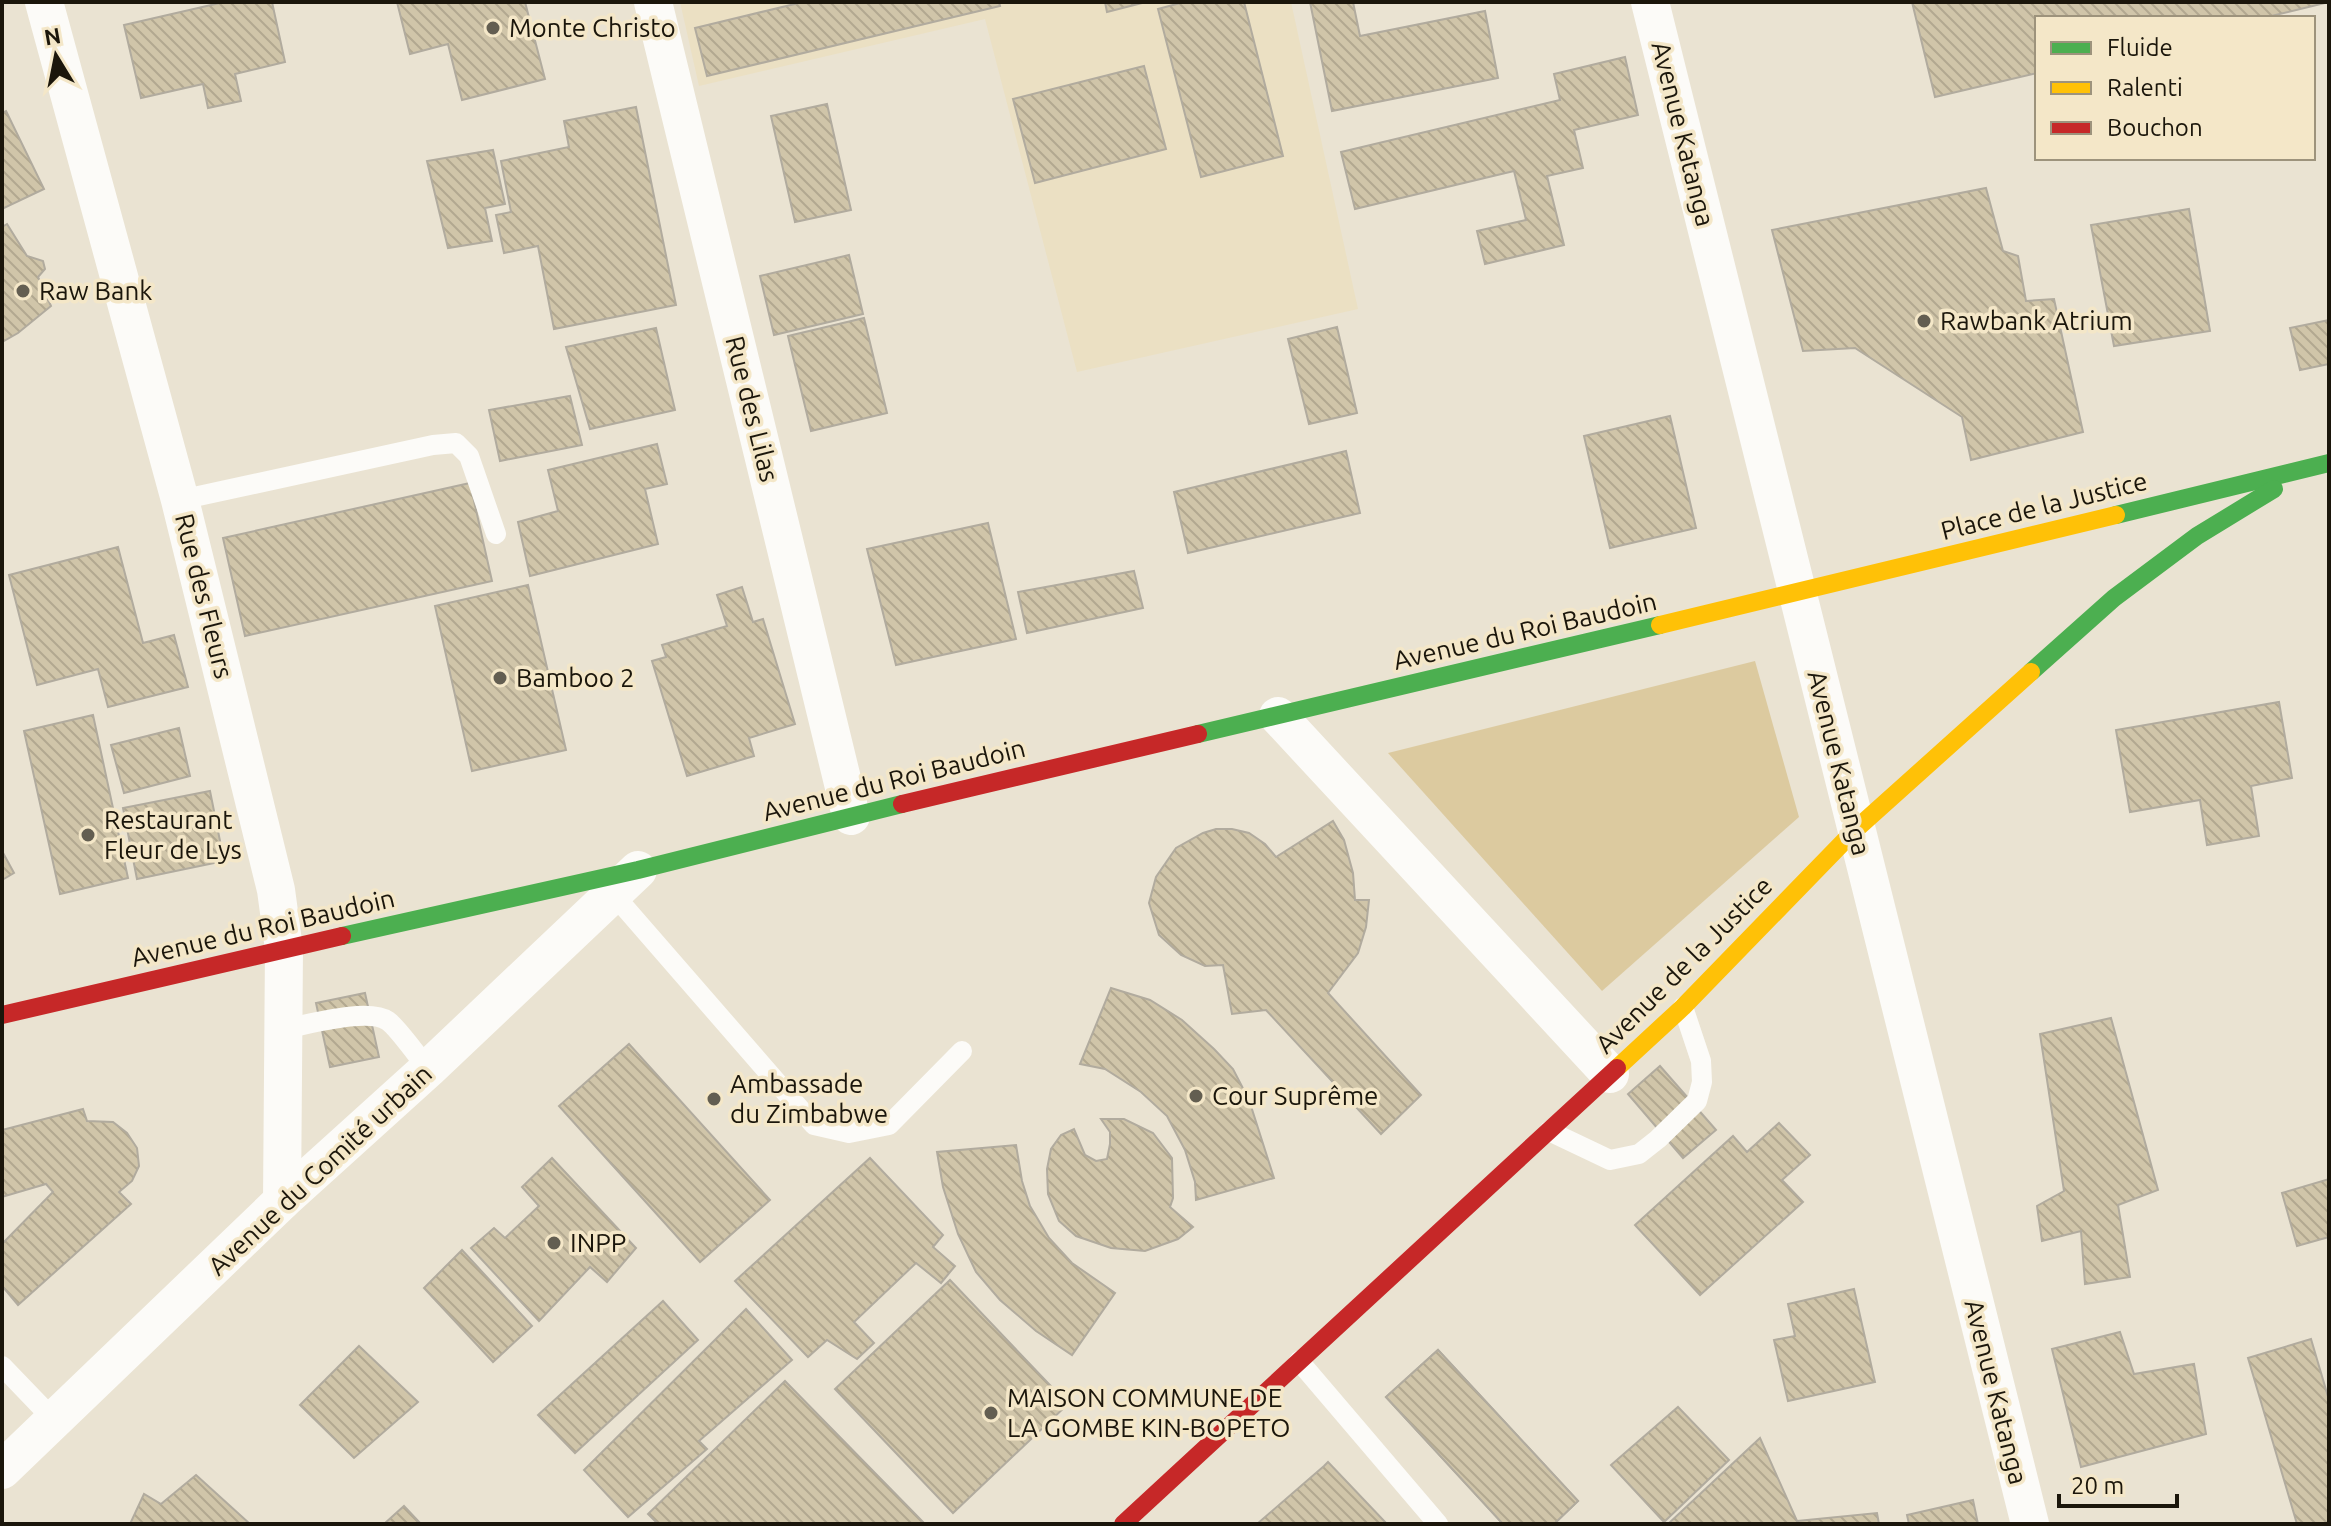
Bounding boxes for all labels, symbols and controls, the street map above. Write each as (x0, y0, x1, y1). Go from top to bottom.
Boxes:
place label: Monte Christo (509, 13, 676, 42)
north arrow (16, 16, 96, 96)
legend (2035, 16, 2315, 160)
marker: Monte Christo (484, 19, 502, 37)
text: N (42, 22, 63, 50)
text: Fluide (2107, 34, 2173, 61)
street label: Avenue Katanga (1647, 38, 1720, 229)
text: Ralenti (2107, 74, 2183, 101)
text: Bouchon (2107, 114, 2203, 141)
place label: Raw Bank (39, 276, 152, 305)
marker: Raw Bank (14, 282, 32, 300)
place label: Rawbank Atrium (1940, 306, 2133, 335)
marker: Rawbank Atrium (1915, 312, 1933, 330)
street label: Rue des Lilas (720, 333, 785, 485)
street label: Place de la Justice (1938, 466, 2150, 545)
street label: Rue des Fleurs (170, 510, 239, 681)
street label: Avenue du Roi Baudoin (1390, 586, 1659, 675)
place label: Bamboo 2 (516, 663, 635, 692)
street label: Avenue Katanga (1803, 667, 1876, 858)
marker: Bamboo 2 (491, 669, 509, 687)
street label: Avenue du Roi Baudoin (760, 733, 1028, 826)
place label: Restaurant Fleur de Lys (104, 805, 242, 864)
marker: Restaurant Fleur de Lys (79, 826, 97, 844)
street label: Avenue de la Justice (1590, 871, 1778, 1059)
street label: Avenue du Roi Baudoin (128, 883, 397, 972)
street label: Avenue du Comité urbain (202, 1059, 437, 1281)
place label: Ambassade du Zimbabwe (730, 1069, 888, 1128)
place label: Cour Suprême (1212, 1081, 1378, 1110)
marker: Cour Suprême (1187, 1087, 1205, 1105)
marker: Ambassade du Zimbabwe (705, 1090, 723, 1108)
place label: INPP (570, 1228, 626, 1257)
marker: INPP (545, 1234, 563, 1252)
street label: Avenue Katanga (1960, 1296, 2033, 1487)
place label: MAISON COMMUNE DE LA GOMBE KIN-BOPETO (1007, 1383, 1290, 1442)
marker: MAISON COMMUNE DE LA GOMBE KIN-BOPETO (982, 1404, 1000, 1422)
scale bar (2059, 1458, 2177, 1508)
text: 20 m (2071, 1472, 2124, 1499)

